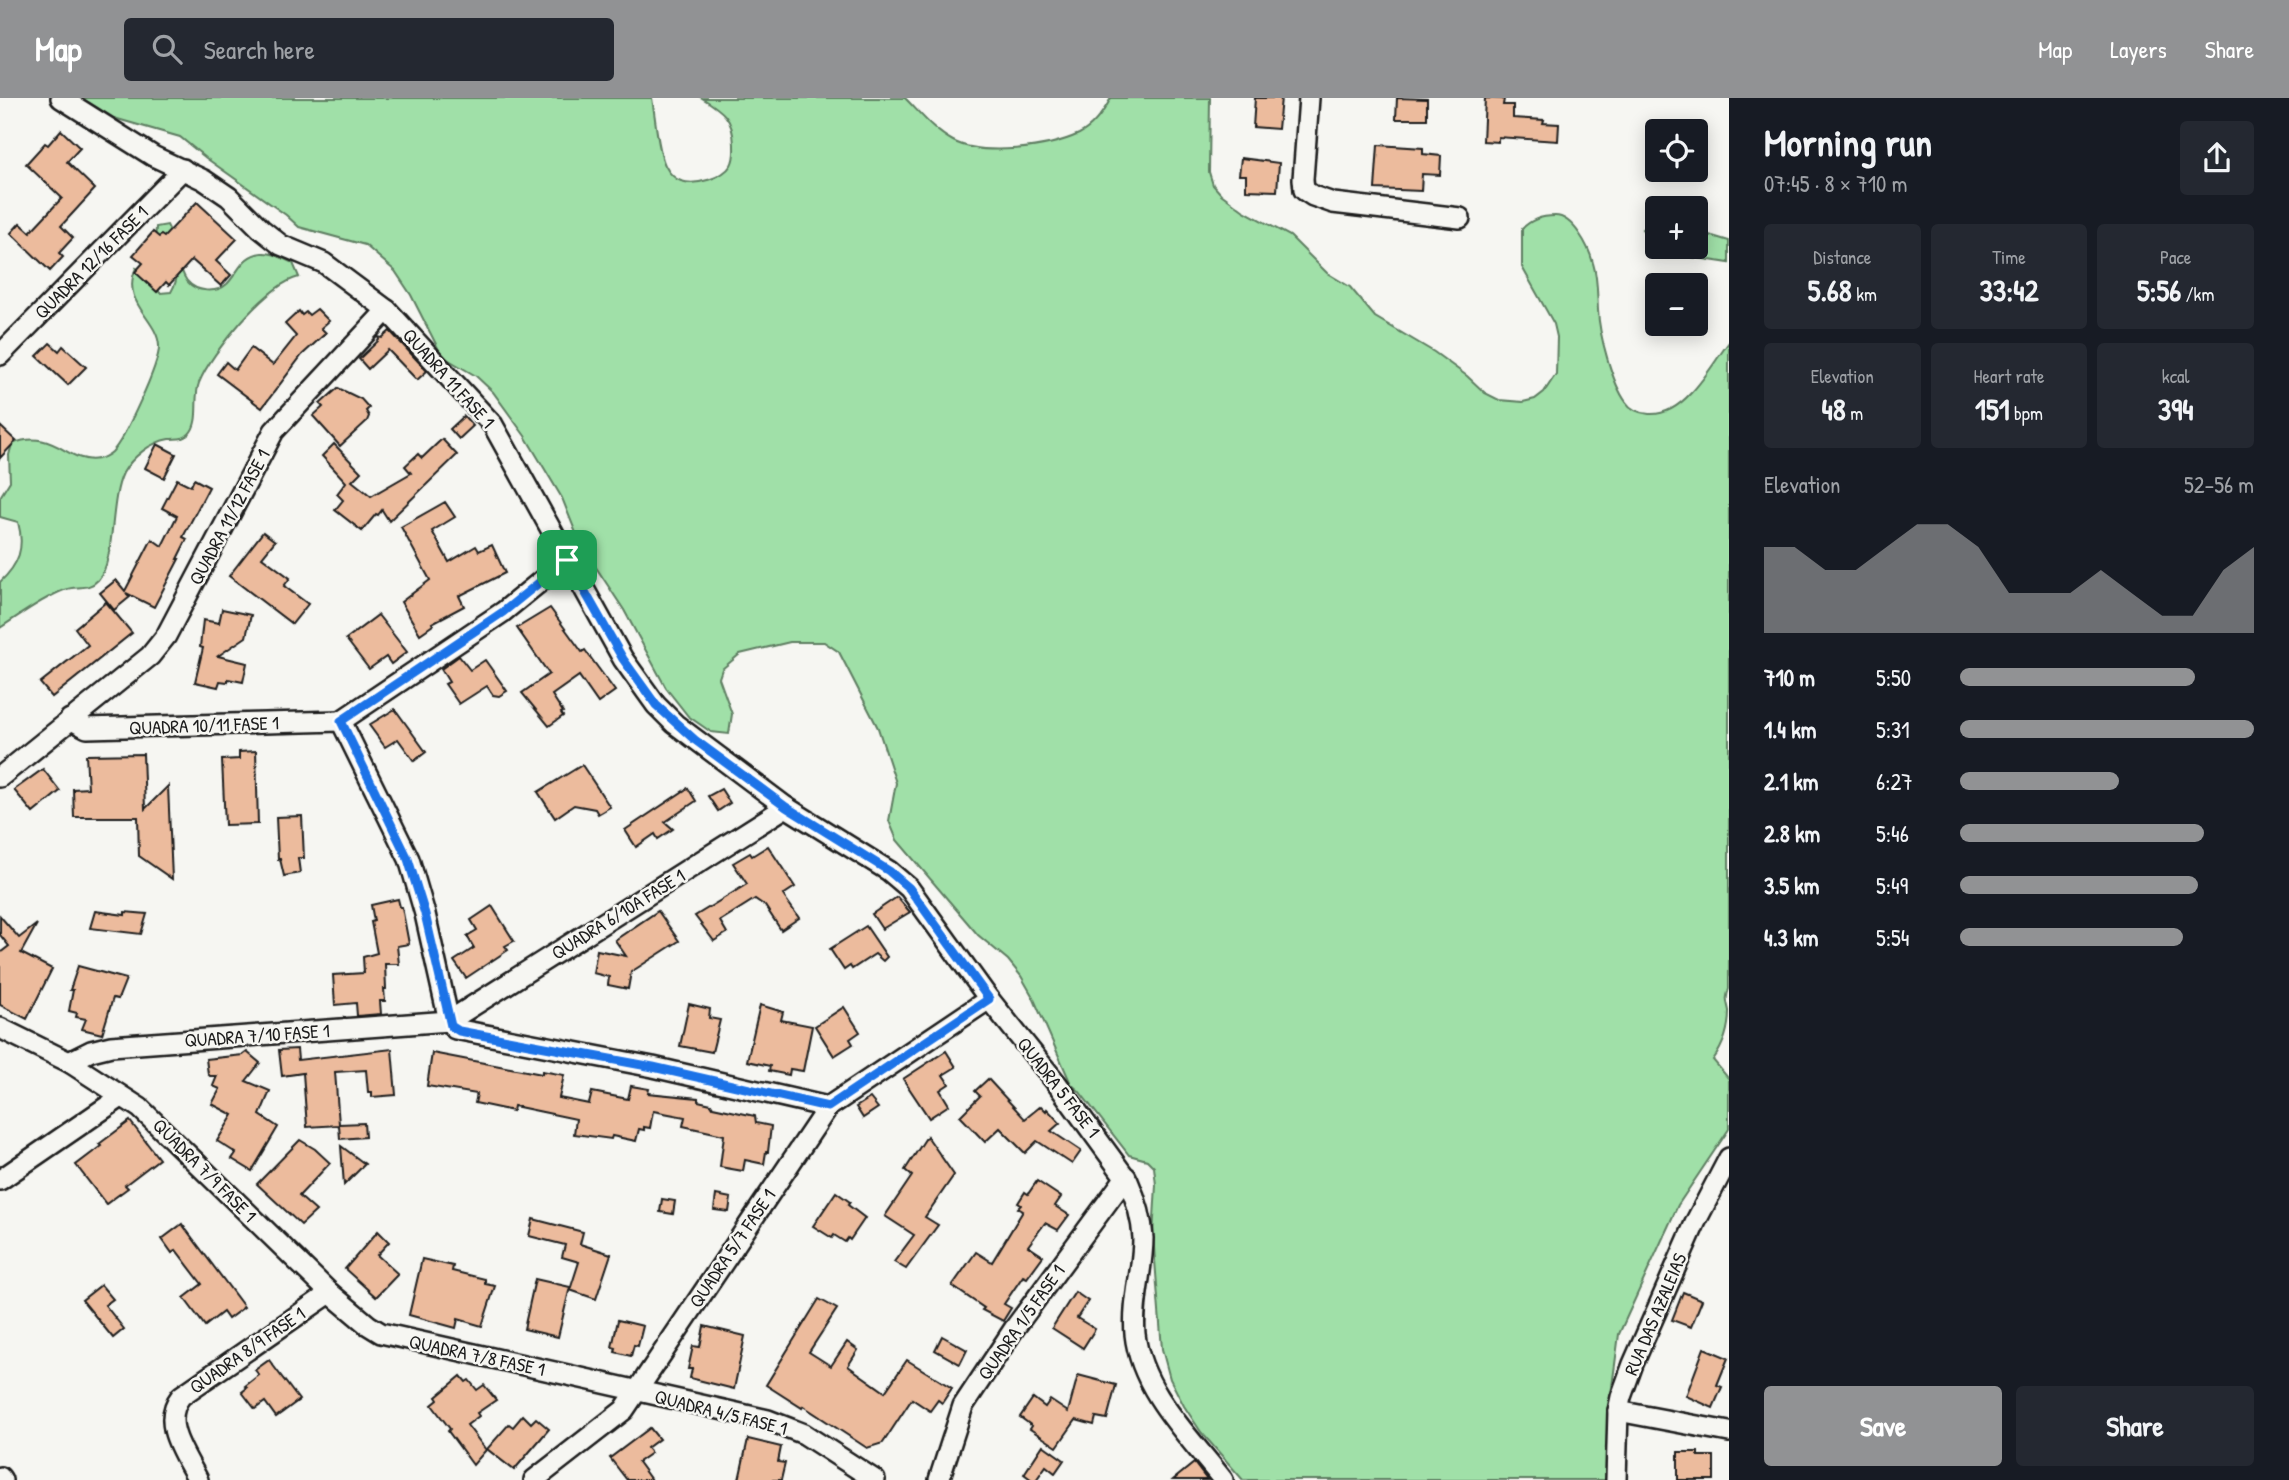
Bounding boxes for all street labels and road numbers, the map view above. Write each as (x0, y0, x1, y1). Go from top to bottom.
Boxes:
street label: QUADRA 12/16 FASE 1 (28, 199, 154, 325)
street label: QUADRA 11 FASE 1 (397, 322, 501, 434)
street label: QUADRA 11/12 FASE 1 (182, 444, 276, 589)
street label: QUADRA 10/11 FASE 1 (129, 709, 279, 741)
street label: QUADRA 6/10A FASE 1 (546, 862, 690, 966)
street label: QUADRA 7/10 FASE 1 (184, 1017, 331, 1053)
street label: QUADRA 5 FASE 1 (1012, 1031, 1106, 1143)
street label: QUADRA 7/9 FASE 1 (147, 1112, 263, 1228)
street label: QUADRA 5/7 FASE 1 (683, 1183, 781, 1313)
street label: RUA DAS AZALEIAS (1618, 1249, 1693, 1379)
street label: QUADRA 1/5 FASE 1 (971, 1259, 1071, 1385)
street label: QUADRA 8/9 FASE 1 (184, 1300, 310, 1400)
street label: QUADRA 7/8 FASE 1 (407, 1328, 547, 1382)
street label: QUADRA 4/5 FASE 1 (652, 1383, 790, 1441)

